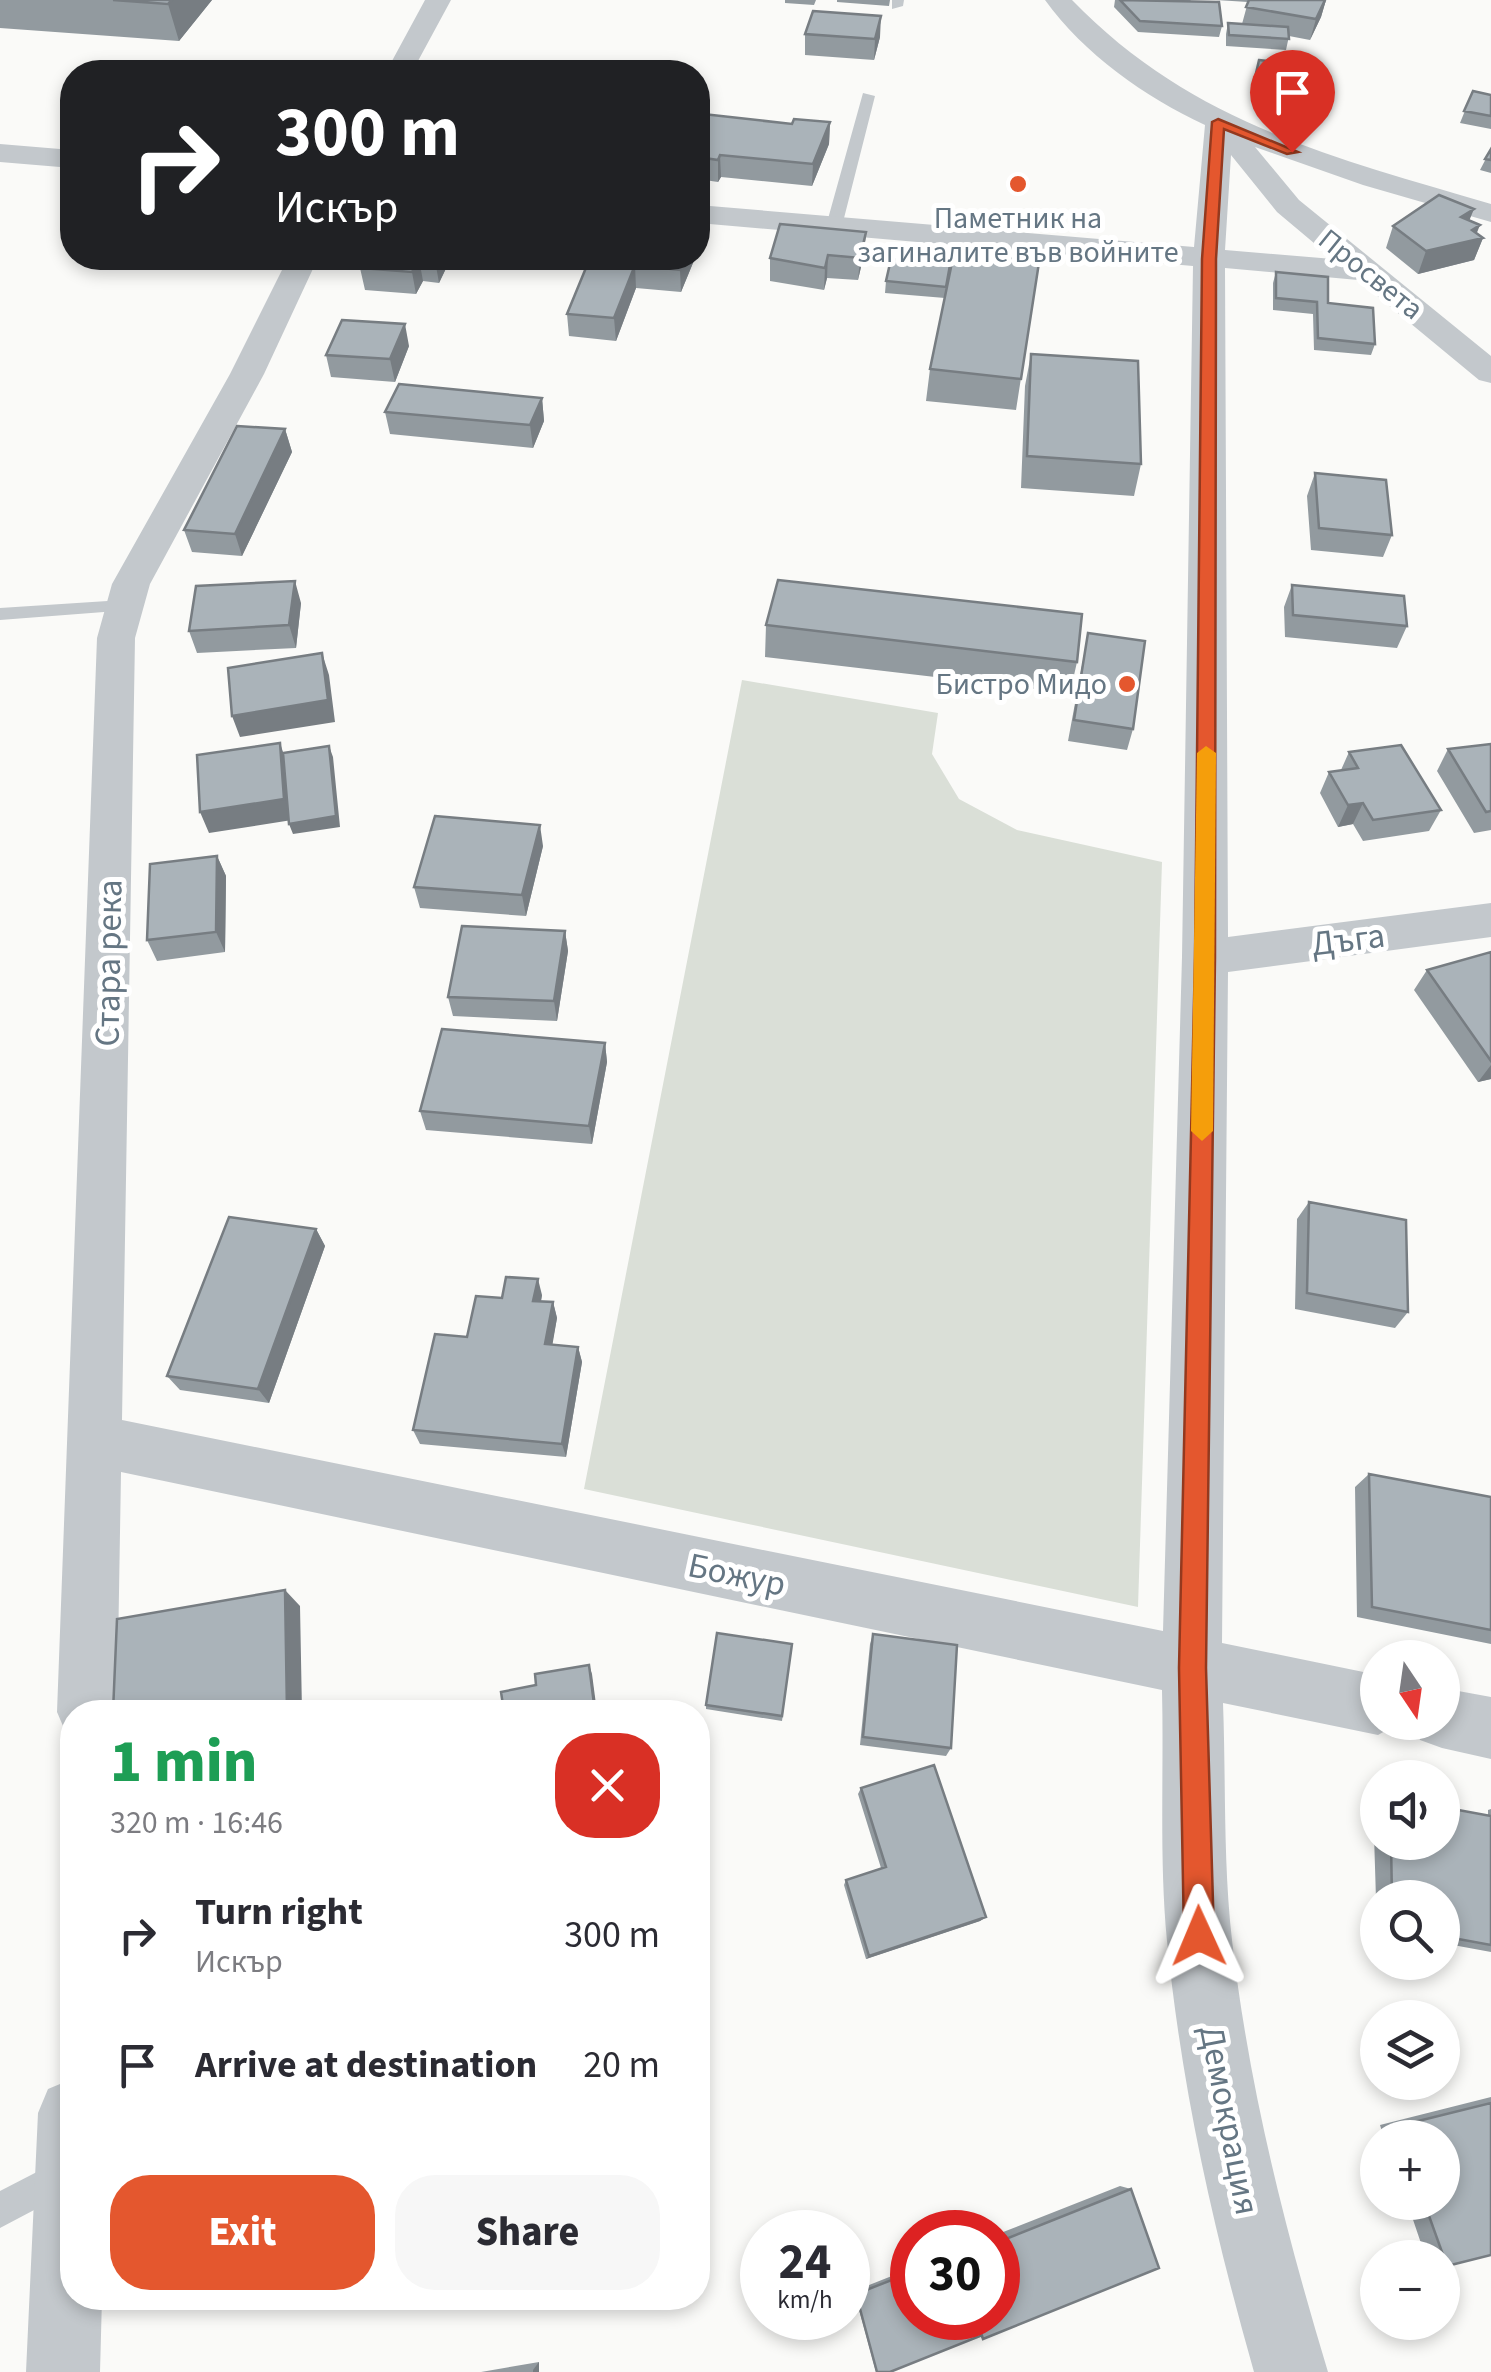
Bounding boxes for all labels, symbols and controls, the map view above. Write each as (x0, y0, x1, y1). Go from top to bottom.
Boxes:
pin (1250, 50, 1335, 153)
icon: arrive (1265, 65, 1320, 120)
text: 300 m (275, 83, 460, 183)
icon: right (110, 100, 240, 230)
marker: Паметник на загиналите във войните (1007, 173, 1029, 195)
text: Искър (275, 176, 398, 240)
place label: Паметник на загиналите във войните (857, 197, 1179, 274)
street label: Просвета (1309, 219, 1432, 330)
place label: Бистро Мидо (936, 663, 1107, 706)
marker: Бистро Мидо (1116, 673, 1138, 695)
street label: Стара река (83, 879, 135, 1047)
street label: Дъга (1309, 911, 1388, 969)
street label: Божур (683, 1540, 790, 1610)
north arrow (1360, 1640, 1460, 1740)
map controls (1360, 1640, 1460, 2340)
text: 1 min (110, 1720, 257, 1805)
button: close (555, 1733, 660, 1838)
button: sound (1360, 1760, 1460, 1860)
text: 320 m · 16:46 (110, 1800, 283, 1846)
button: search (1360, 1880, 1460, 1980)
position arrow (1147, 1884, 1251, 1988)
text: Turn right (195, 1885, 363, 1939)
icon: right (110, 1908, 165, 1963)
text: 300 m (564, 1908, 660, 1962)
text: Искър (195, 1939, 283, 1985)
button: layers (1360, 2000, 1460, 2100)
street label: Демокрация (1186, 2021, 1272, 2219)
icon: arrive (110, 2038, 165, 2093)
text: Arrive at destination (195, 2038, 537, 2092)
text: 20 m (583, 2038, 660, 2092)
button: + (1360, 2120, 1460, 2220)
button: Exit (110, 2175, 375, 2290)
button: Share (395, 2175, 660, 2290)
speed limit sign: 30 (890, 2210, 1020, 2340)
text: 24 (779, 2227, 831, 2298)
button: − (1360, 2240, 1460, 2340)
text: km/h (777, 2282, 833, 2318)

